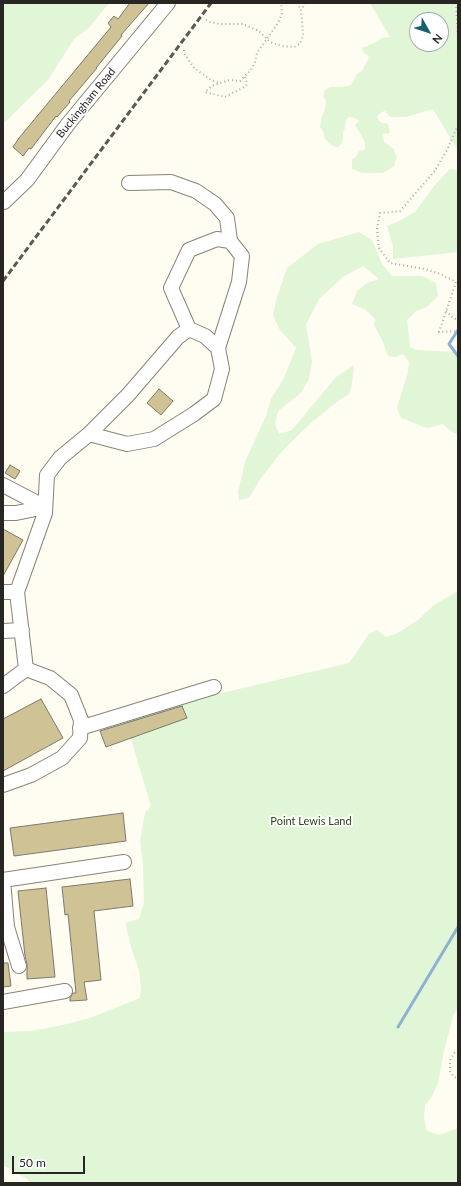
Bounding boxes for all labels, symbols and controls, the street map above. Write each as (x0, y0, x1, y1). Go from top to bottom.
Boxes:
north arrow (409, 12, 449, 52)
text: N (430, 32, 446, 47)
street label: Buckingham Road (54, 65, 118, 141)
park label: Point Lewis Land (270, 814, 352, 828)
scale bar (14, 1148, 87, 1174)
text: 50 m (19, 1155, 46, 1170)

